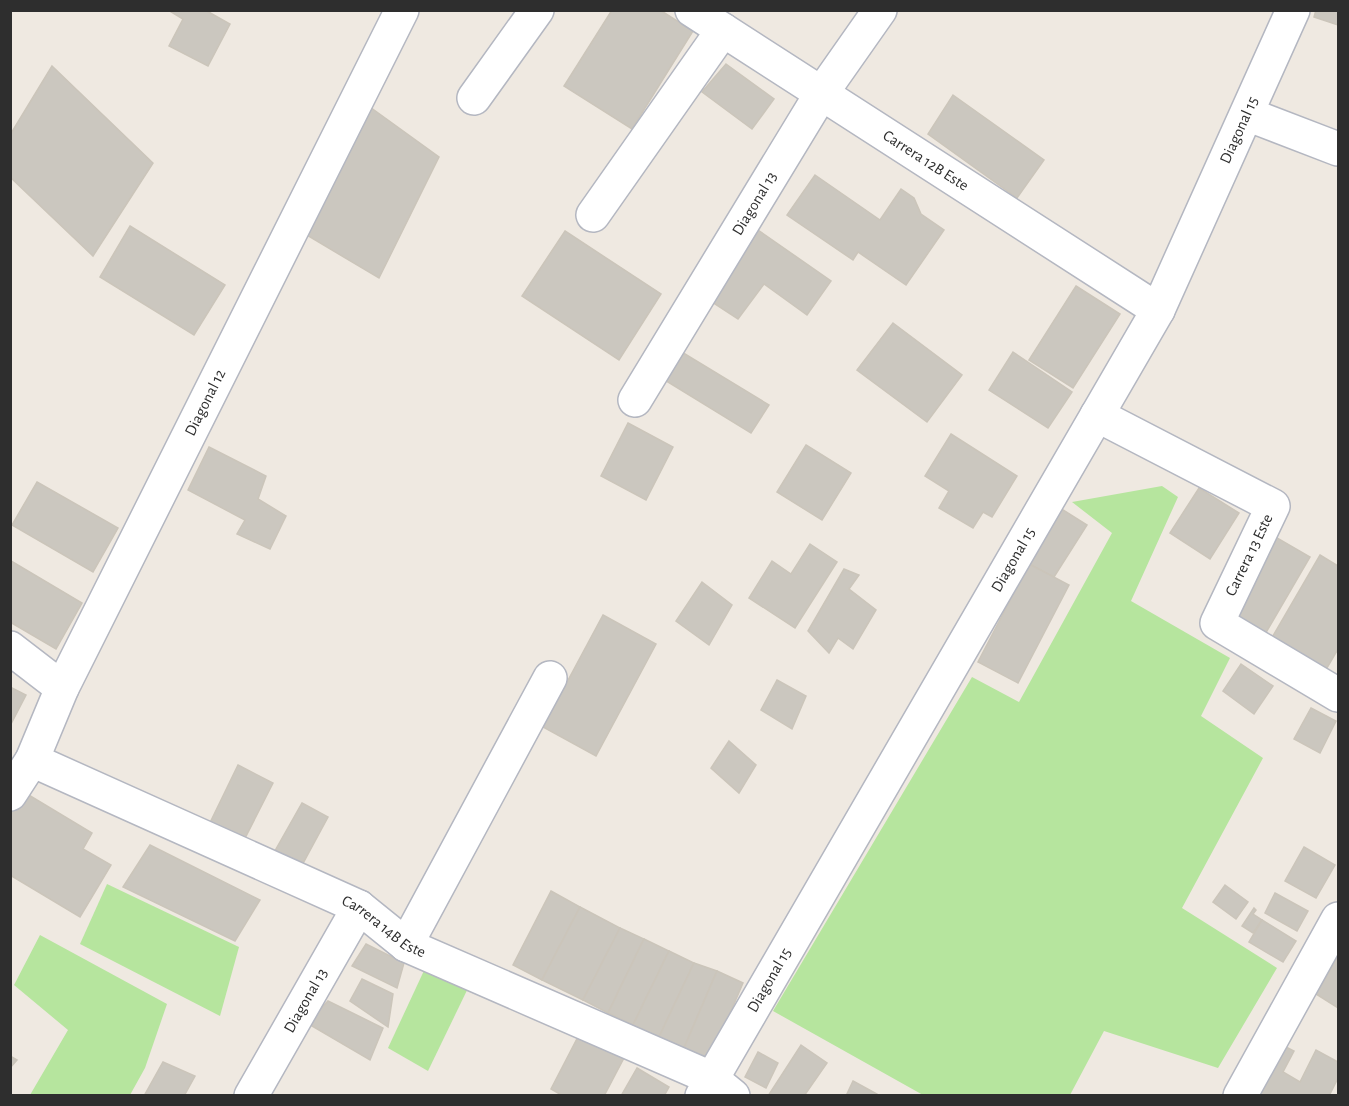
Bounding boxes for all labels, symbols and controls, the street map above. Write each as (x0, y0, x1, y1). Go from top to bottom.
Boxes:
street label: Diagonal 15 (1217, 94, 1261, 166)
street label: Carrera 12B Este (880, 127, 971, 194)
street label: Diagonal 13 (729, 169, 780, 238)
street label: Diagonal 12 (182, 367, 229, 438)
street label: Carrera 13 Este (1222, 512, 1276, 598)
street label: Diagonal 15 (988, 525, 1038, 595)
street label: Carrera 14B Este (339, 892, 428, 960)
street label: Diagonal 15 (744, 945, 794, 1015)
street label: Diagonal 13 (281, 965, 330, 1036)

